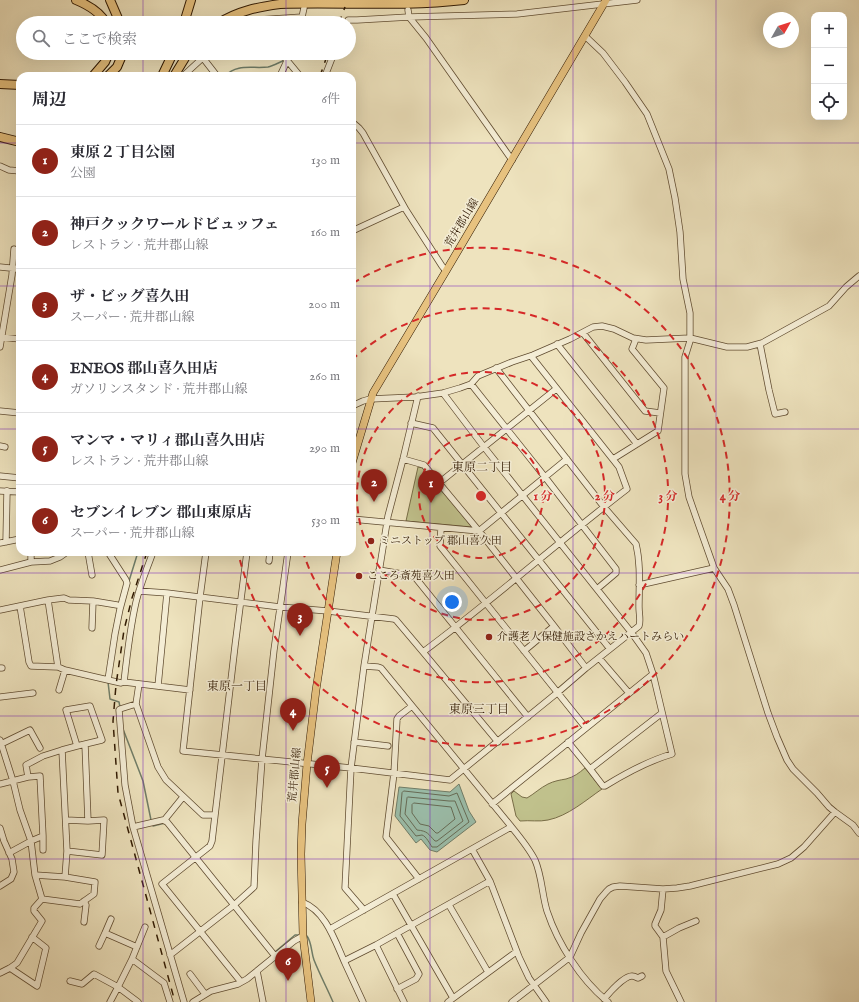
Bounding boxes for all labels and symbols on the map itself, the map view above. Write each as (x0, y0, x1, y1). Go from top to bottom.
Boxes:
north arrow (763, 12, 799, 48)
street label: 荒井郡山線 (442, 196, 482, 250)
district label: 東原二丁目 (452, 460, 512, 475)
pin: 2 (361, 469, 387, 502)
pin: 1 (418, 470, 444, 503)
centre of rings (474, 489, 488, 503)
text: 1 分 (533, 489, 553, 504)
text: 2 分 (595, 489, 615, 504)
text: 3 分 (658, 489, 678, 504)
text: 4 分 (720, 489, 740, 504)
place label: ミニストップ 郡山喜久田 (379, 534, 502, 548)
marker: ミニストップ 郡山喜久田 (366, 536, 376, 546)
place label: こころ斎苑喜久田 (367, 569, 455, 583)
marker: こころ斎苑喜久田 (354, 571, 364, 581)
your location (442, 592, 462, 612)
pin: 3 (287, 603, 313, 636)
place label: 介護老人保健施設さかえハートみらい (497, 630, 684, 644)
marker: 介護老人保健施設さかえハートみらい (484, 632, 494, 642)
district label: 東原一丁目 (207, 679, 267, 694)
pin: 4 (280, 698, 306, 731)
district label: 東原三丁目 (449, 702, 509, 717)
street label: 荒井郡山線 (286, 747, 304, 803)
pin: 5 (314, 755, 340, 788)
pin: 6 (275, 948, 301, 981)

